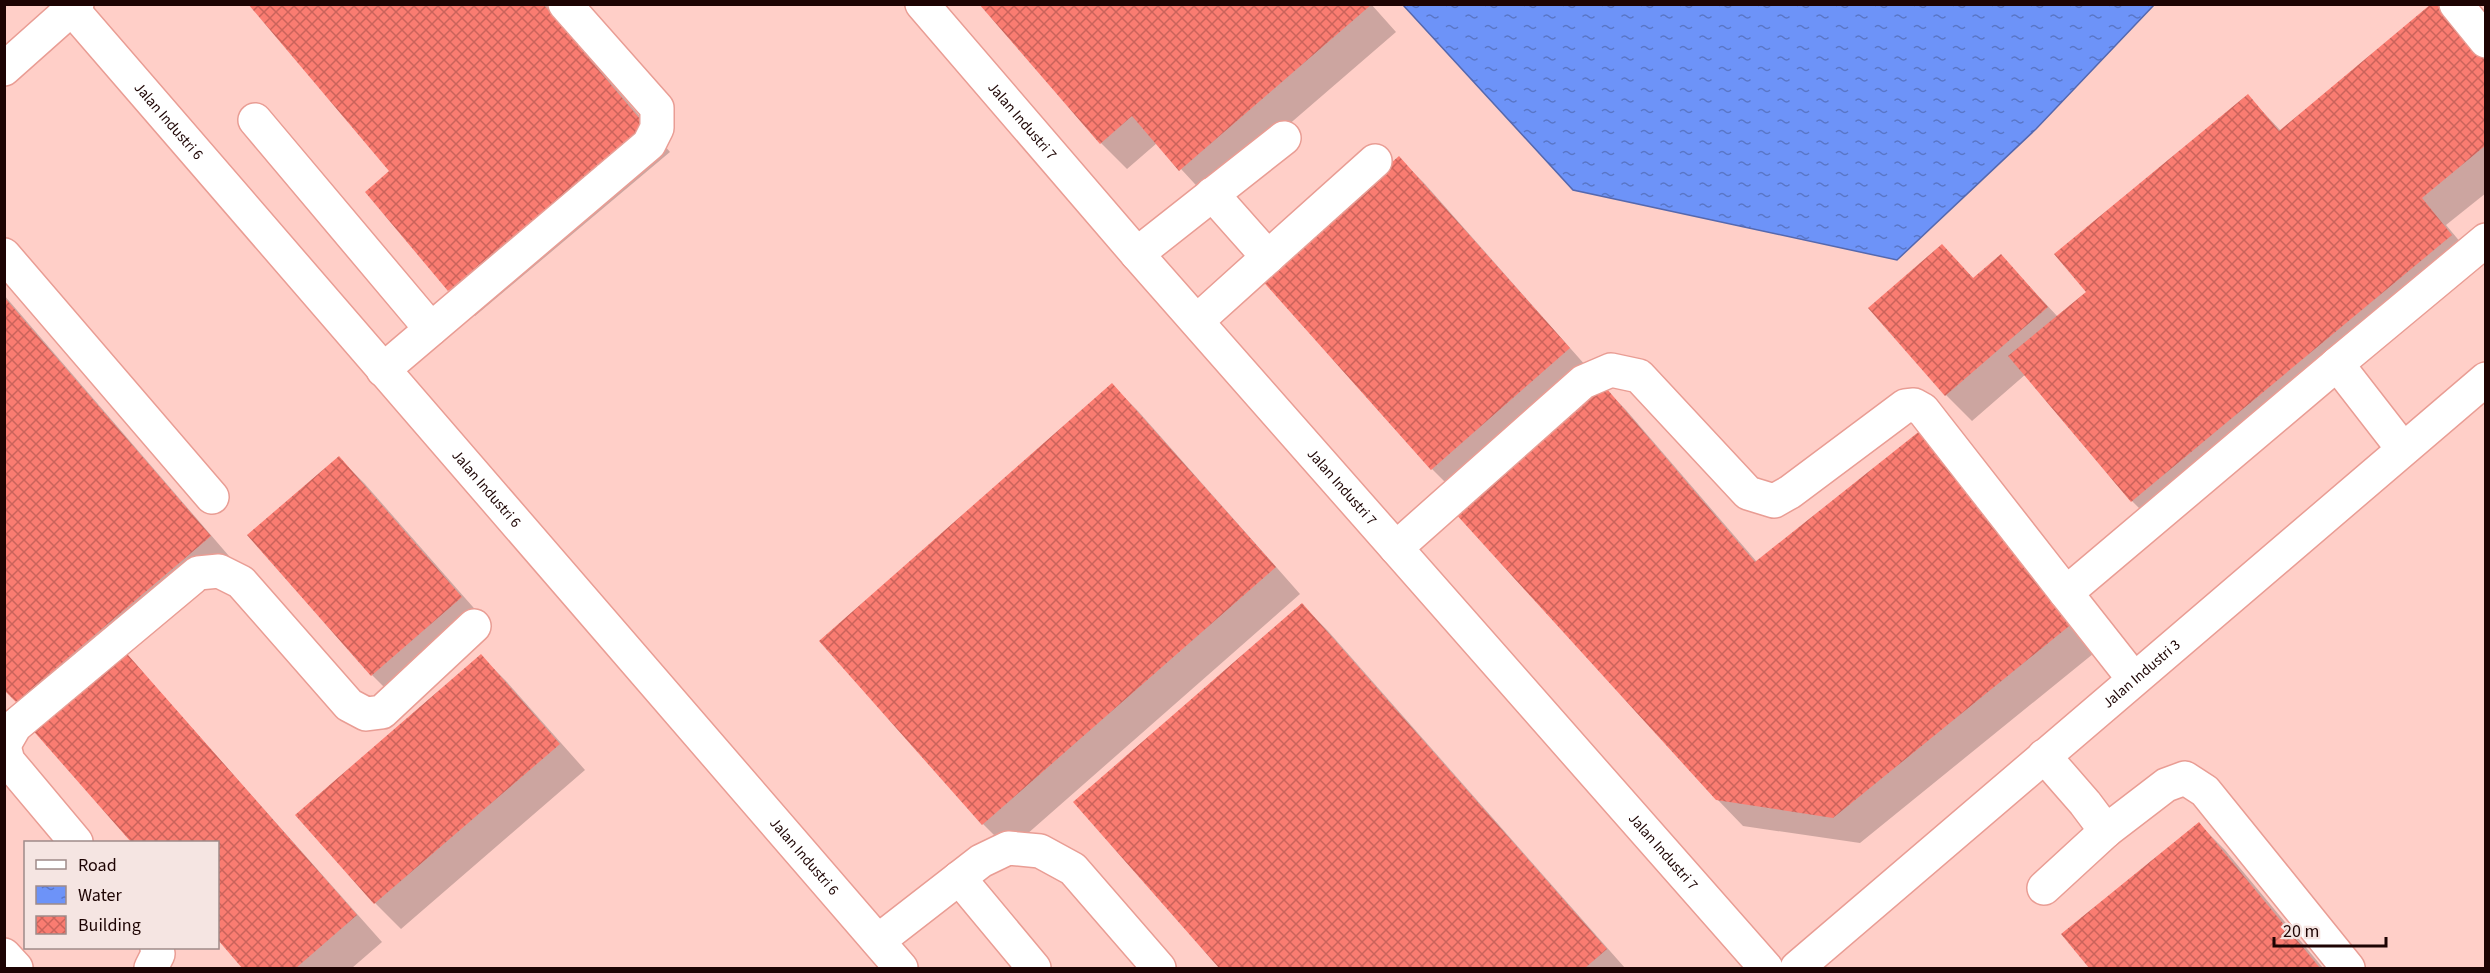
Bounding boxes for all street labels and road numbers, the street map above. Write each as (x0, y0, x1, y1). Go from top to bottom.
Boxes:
street label: Jalan Industri 6 (129, 78, 208, 165)
street label: Jalan Industri 7 (983, 78, 1061, 165)
street label: Jalan Industri 7 (1302, 444, 1382, 530)
street label: Jalan Industri 6 (447, 446, 526, 532)
street label: Jalan Industri 3 (2098, 635, 2185, 713)
street label: Jalan Industri 7 (1623, 809, 1703, 895)
street label: Jalan Industri 6 (765, 813, 844, 900)

